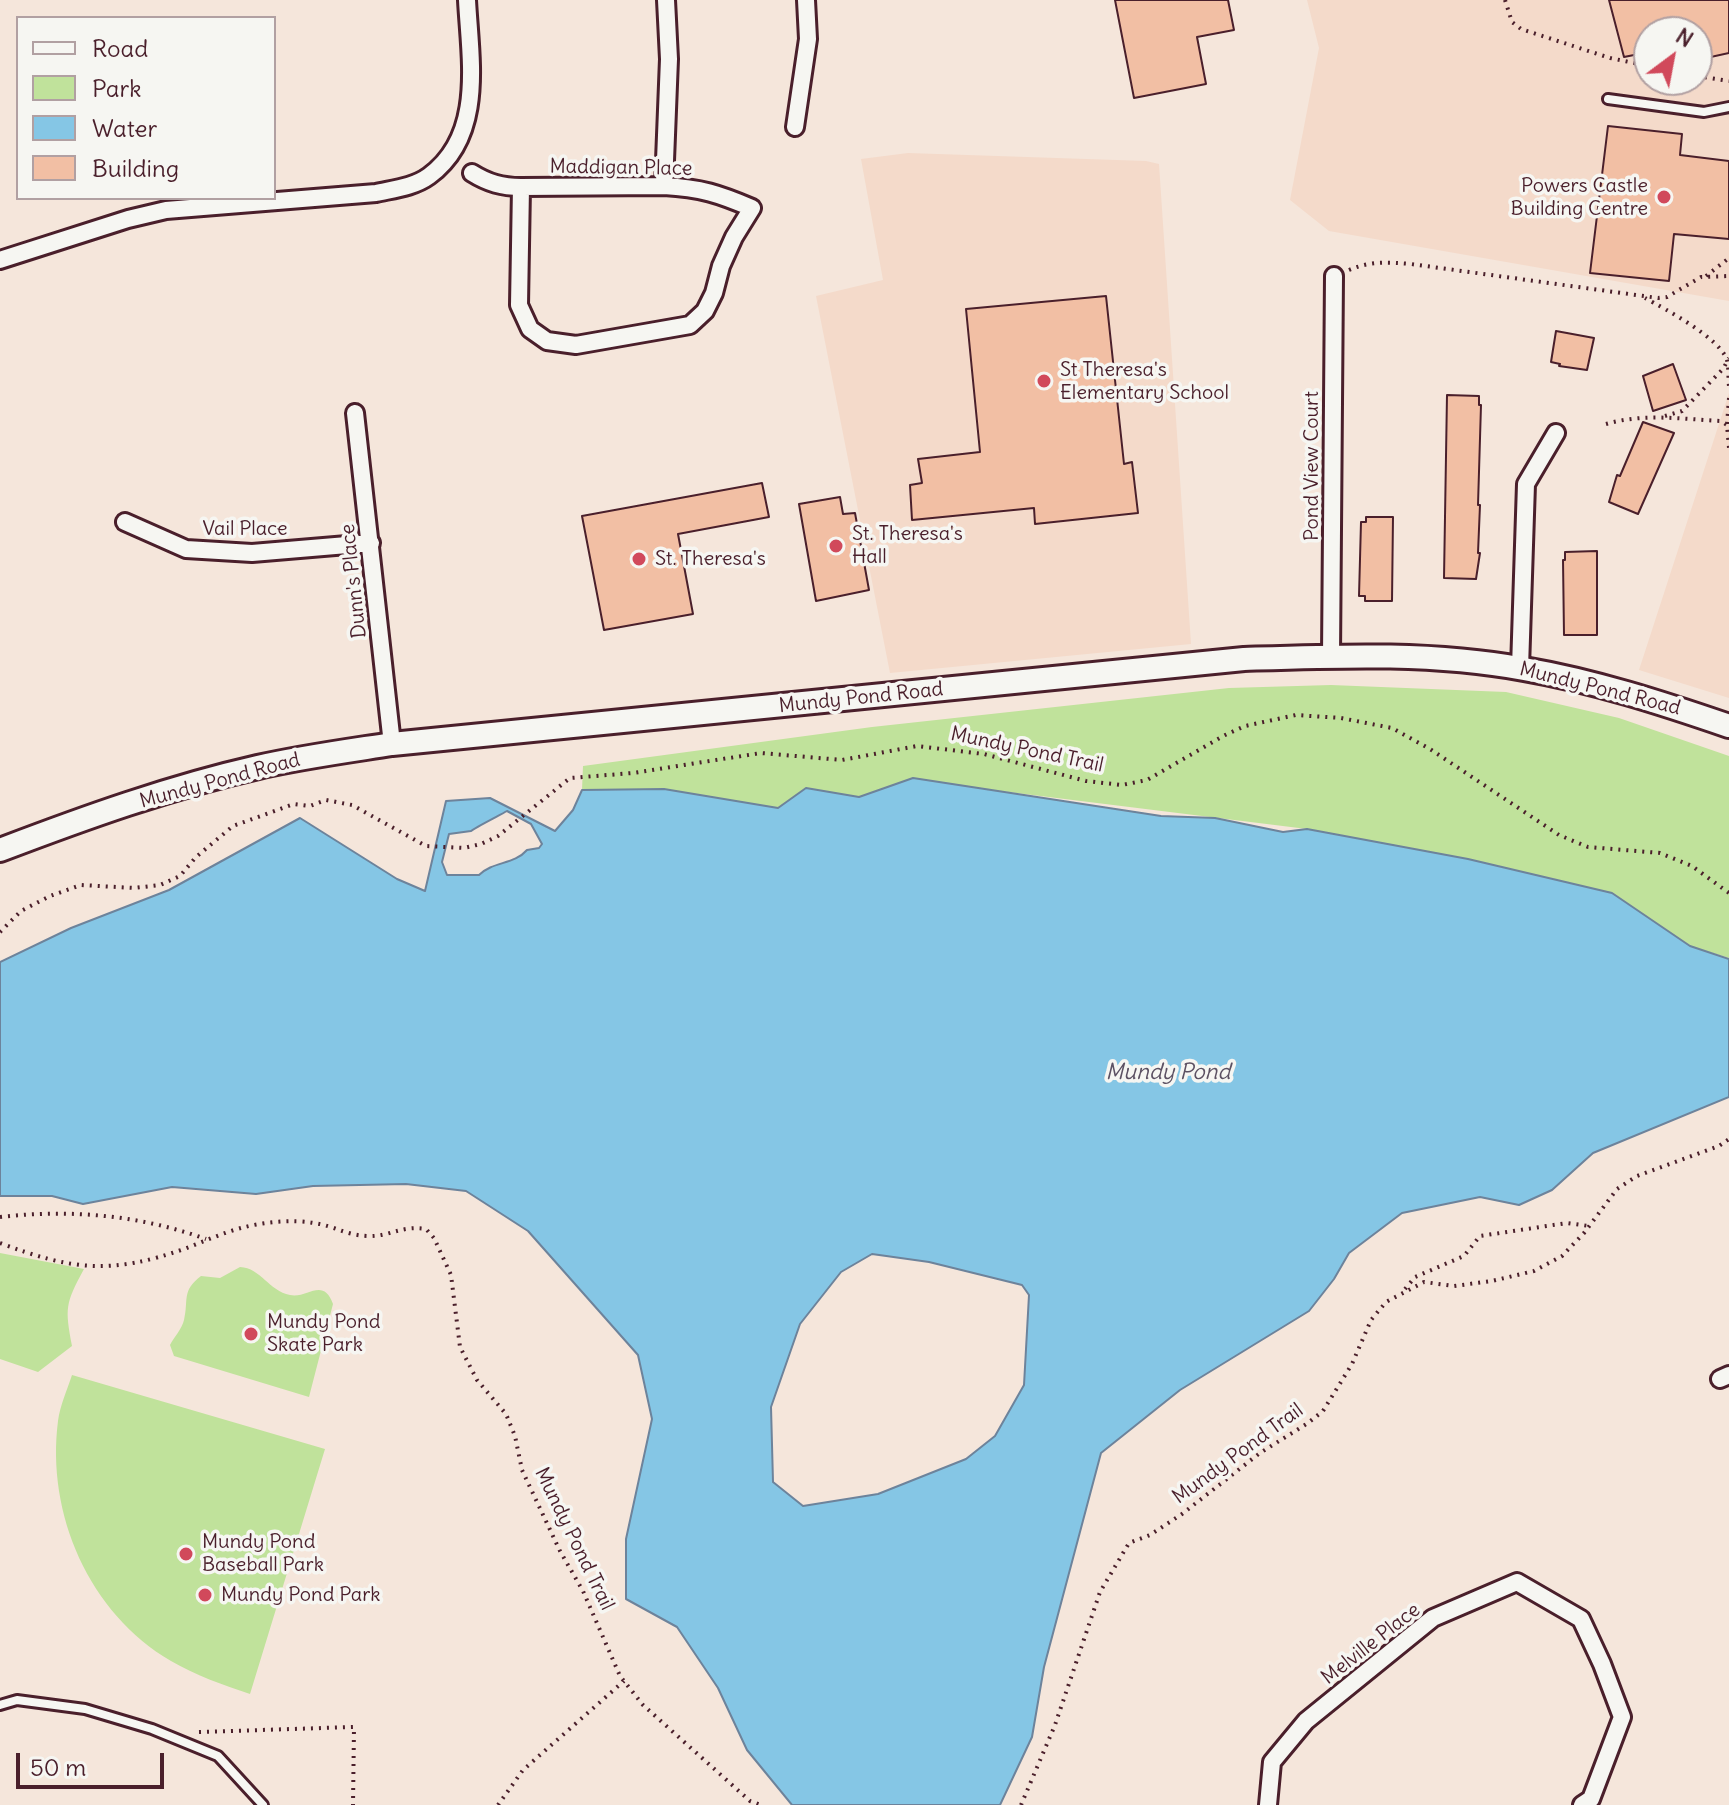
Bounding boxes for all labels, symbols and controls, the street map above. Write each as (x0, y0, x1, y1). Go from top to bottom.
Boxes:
legend (16, 16, 276, 200)
north arrow (1633, 16, 1713, 96)
text: N (1671, 21, 1699, 53)
text: Road (92, 33, 148, 63)
text: Park (92, 73, 142, 103)
text: Water (92, 113, 157, 143)
text: Building (92, 153, 179, 183)
street label: Maddigan Place (549, 155, 693, 181)
place label: Powers Castle Building Centre (1511, 174, 1648, 221)
marker: Powers Castle Building Centre (1655, 188, 1673, 206)
place label: St Theresa's Elementary School (1060, 358, 1229, 405)
marker: St Theresa's Elementary School (1035, 372, 1053, 390)
street label: Pond View Court (1300, 391, 1324, 541)
street label: Vail Place (202, 517, 288, 541)
place label: St. Theresa's Hall (852, 522, 963, 569)
street label: Dunn's Place (336, 523, 372, 639)
marker: St. Theresa's Hall (827, 537, 845, 555)
place label: St. Theresa's (655, 547, 766, 571)
marker: St. Theresa's (630, 550, 648, 568)
street label: Mundy Pond Road (1517, 657, 1683, 721)
street label: Mundy Pond Road (778, 677, 944, 719)
street label: Mundy Pond Trail (948, 722, 1106, 778)
street label: Mundy Pond Road (137, 748, 303, 814)
water label: Mundy Pond (1106, 1060, 1230, 1086)
place label: Mundy Pond Skate Park (267, 1310, 380, 1357)
marker: Mundy Pond Skate Park (242, 1325, 260, 1343)
street label: Mundy Pond Trail (1168, 1399, 1308, 1509)
street label: Mundy Pond Trail (529, 1464, 619, 1614)
place label: Mundy Pond Baseball Park (202, 1530, 324, 1577)
marker: Mundy Pond Baseball Park (177, 1545, 195, 1563)
place label: Mundy Pond Park (221, 1583, 380, 1607)
marker: Mundy Pond Park (196, 1586, 214, 1604)
street label: Melville Place (1317, 1598, 1425, 1690)
scale bar (20, 1737, 168, 1787)
text: 50 m (30, 1752, 86, 1782)

